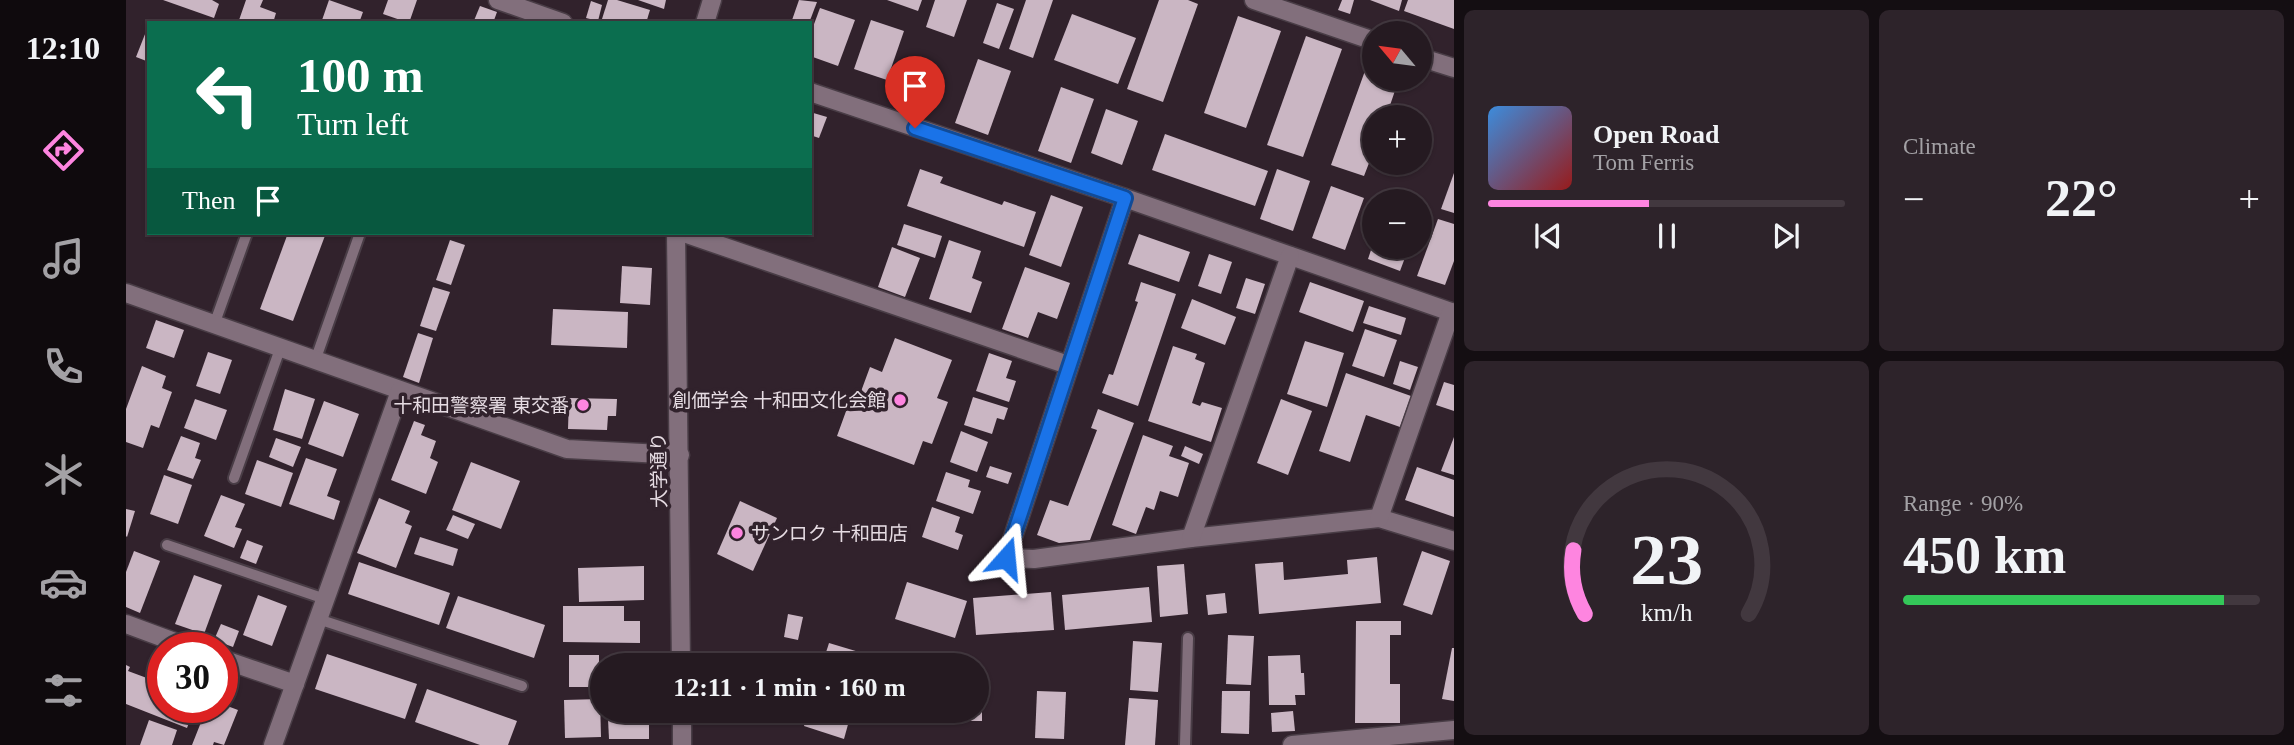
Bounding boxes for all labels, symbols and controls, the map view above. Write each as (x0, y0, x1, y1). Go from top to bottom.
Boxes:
north arrow (1362, 21, 1432, 91)
map controls (1362, 21, 1432, 259)
text: 12:10 (26, 30, 100, 66)
text: 100 m (297, 48, 424, 103)
icon: left (182, 49, 273, 140)
pin (885, 56, 945, 128)
icon: arrive (896, 67, 934, 105)
button: + (1362, 105, 1432, 175)
text: Turn left (297, 106, 409, 142)
text: Open Road (1593, 120, 1719, 149)
icon: directions (39, 126, 88, 175)
text: Climate (1903, 134, 1976, 159)
text: Tom Ferris (1593, 150, 1694, 175)
text: 22° (2045, 170, 2118, 227)
text: − (1903, 178, 1924, 220)
text: + (2239, 178, 2260, 220)
icon: arrive (249, 182, 287, 220)
text: Then (182, 186, 235, 215)
button: − (1362, 189, 1432, 259)
icon: previous (1529, 217, 1567, 255)
icon: pause (1648, 217, 1686, 255)
icon: next (1767, 217, 1805, 255)
icon: music (39, 234, 88, 283)
icon: phone (39, 342, 88, 391)
place label: 創価学会 十和田文化会館 (672, 390, 886, 411)
marker: 創価学会 十和田文化会館 (892, 392, 908, 408)
place label: 十和田警察署 東交番 (393, 395, 569, 416)
marker: 十和田警察署 東交番 (575, 397, 591, 413)
street label: 大学通り (648, 432, 670, 508)
icon: climate (39, 450, 88, 499)
text: Range · 90% (1903, 491, 2023, 516)
text: 23 (1630, 519, 1703, 600)
position arrow (969, 521, 1043, 595)
place label: サンロク 十和田店 (751, 523, 908, 544)
marker: サンロク 十和田店 (729, 525, 745, 541)
text: 450 km (1903, 527, 2066, 584)
icon: car (39, 558, 88, 607)
text: km/h (1641, 599, 1693, 626)
speed limit sign: 30 (147, 632, 238, 723)
icon: filters (39, 666, 88, 715)
text: 12:11 · 1 min · 160 m (673, 673, 906, 702)

